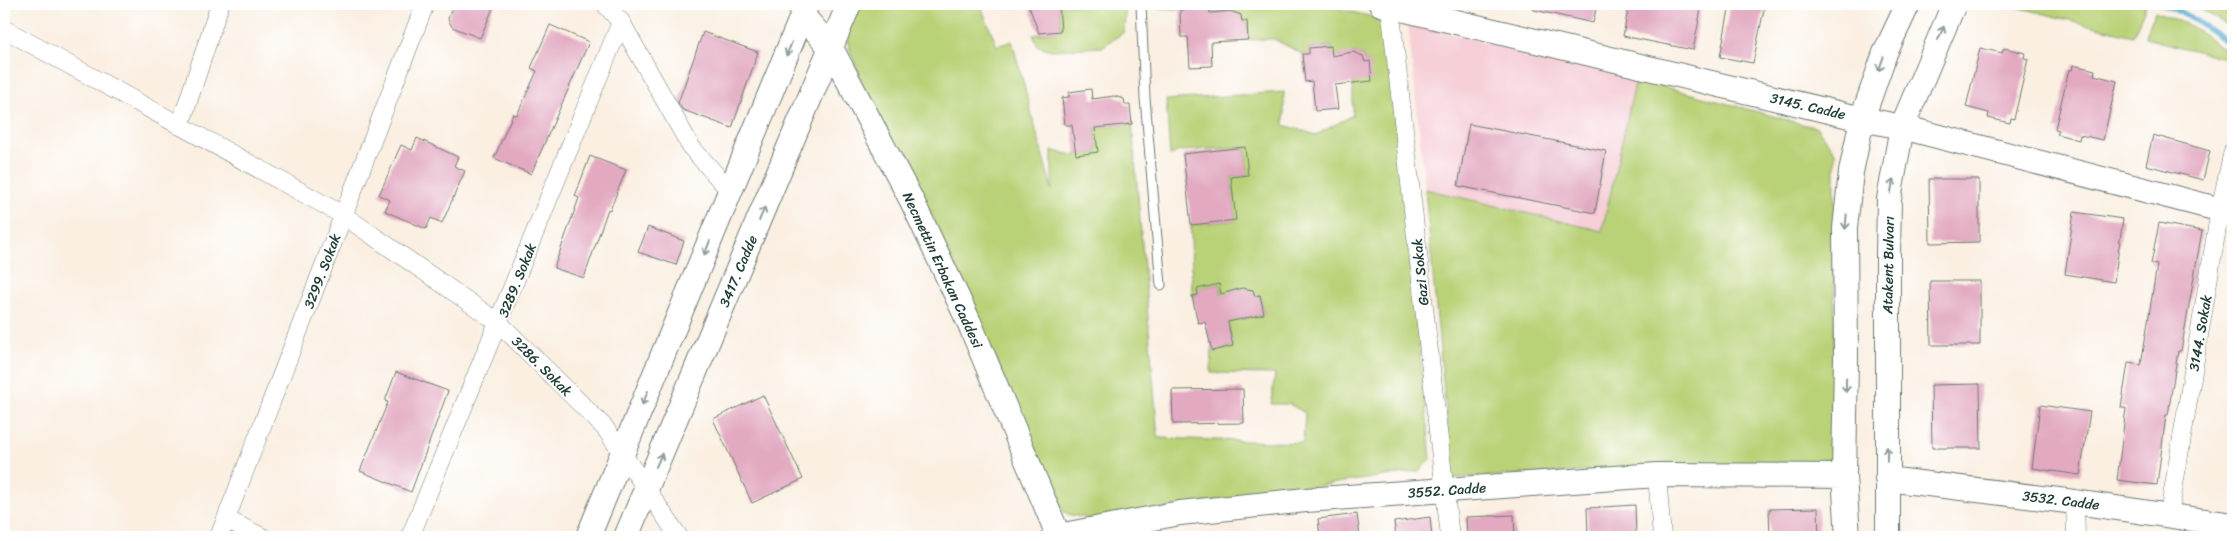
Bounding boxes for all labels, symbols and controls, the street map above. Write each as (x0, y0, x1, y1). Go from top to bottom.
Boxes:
one-way arrow (1937, 25, 1947, 40)
one-way arrow (784, 41, 793, 56)
one-way arrow (1876, 56, 1885, 72)
street label: 3145. Cadde (1768, 86, 1848, 127)
one-way arrow (1887, 179, 1897, 195)
street label: Necmettin Erbakan Caddesi (895, 188, 990, 354)
one-way arrow (758, 207, 767, 222)
one-way arrow (1841, 214, 1851, 230)
street label: Atakent Bulvarı (1875, 216, 1902, 315)
street label: 3299. Sokak (297, 229, 348, 312)
street label: 3417. Cadde (712, 231, 765, 311)
street label: Gazi Sokak (1405, 237, 1436, 307)
street label: 3289. Sokak (491, 239, 544, 321)
one-way arrow (702, 240, 711, 255)
street label: 3144. Sokak (2182, 293, 2220, 373)
street label: 3286. Sokak (505, 330, 578, 403)
one-way arrow (1841, 376, 1851, 392)
one-way arrow (640, 390, 649, 405)
one-way arrow (1882, 446, 1892, 462)
one-way arrow (654, 453, 664, 468)
street label: 3552. Cadde (1407, 475, 1487, 506)
street label: 3532. Cadde (2021, 483, 2101, 518)

